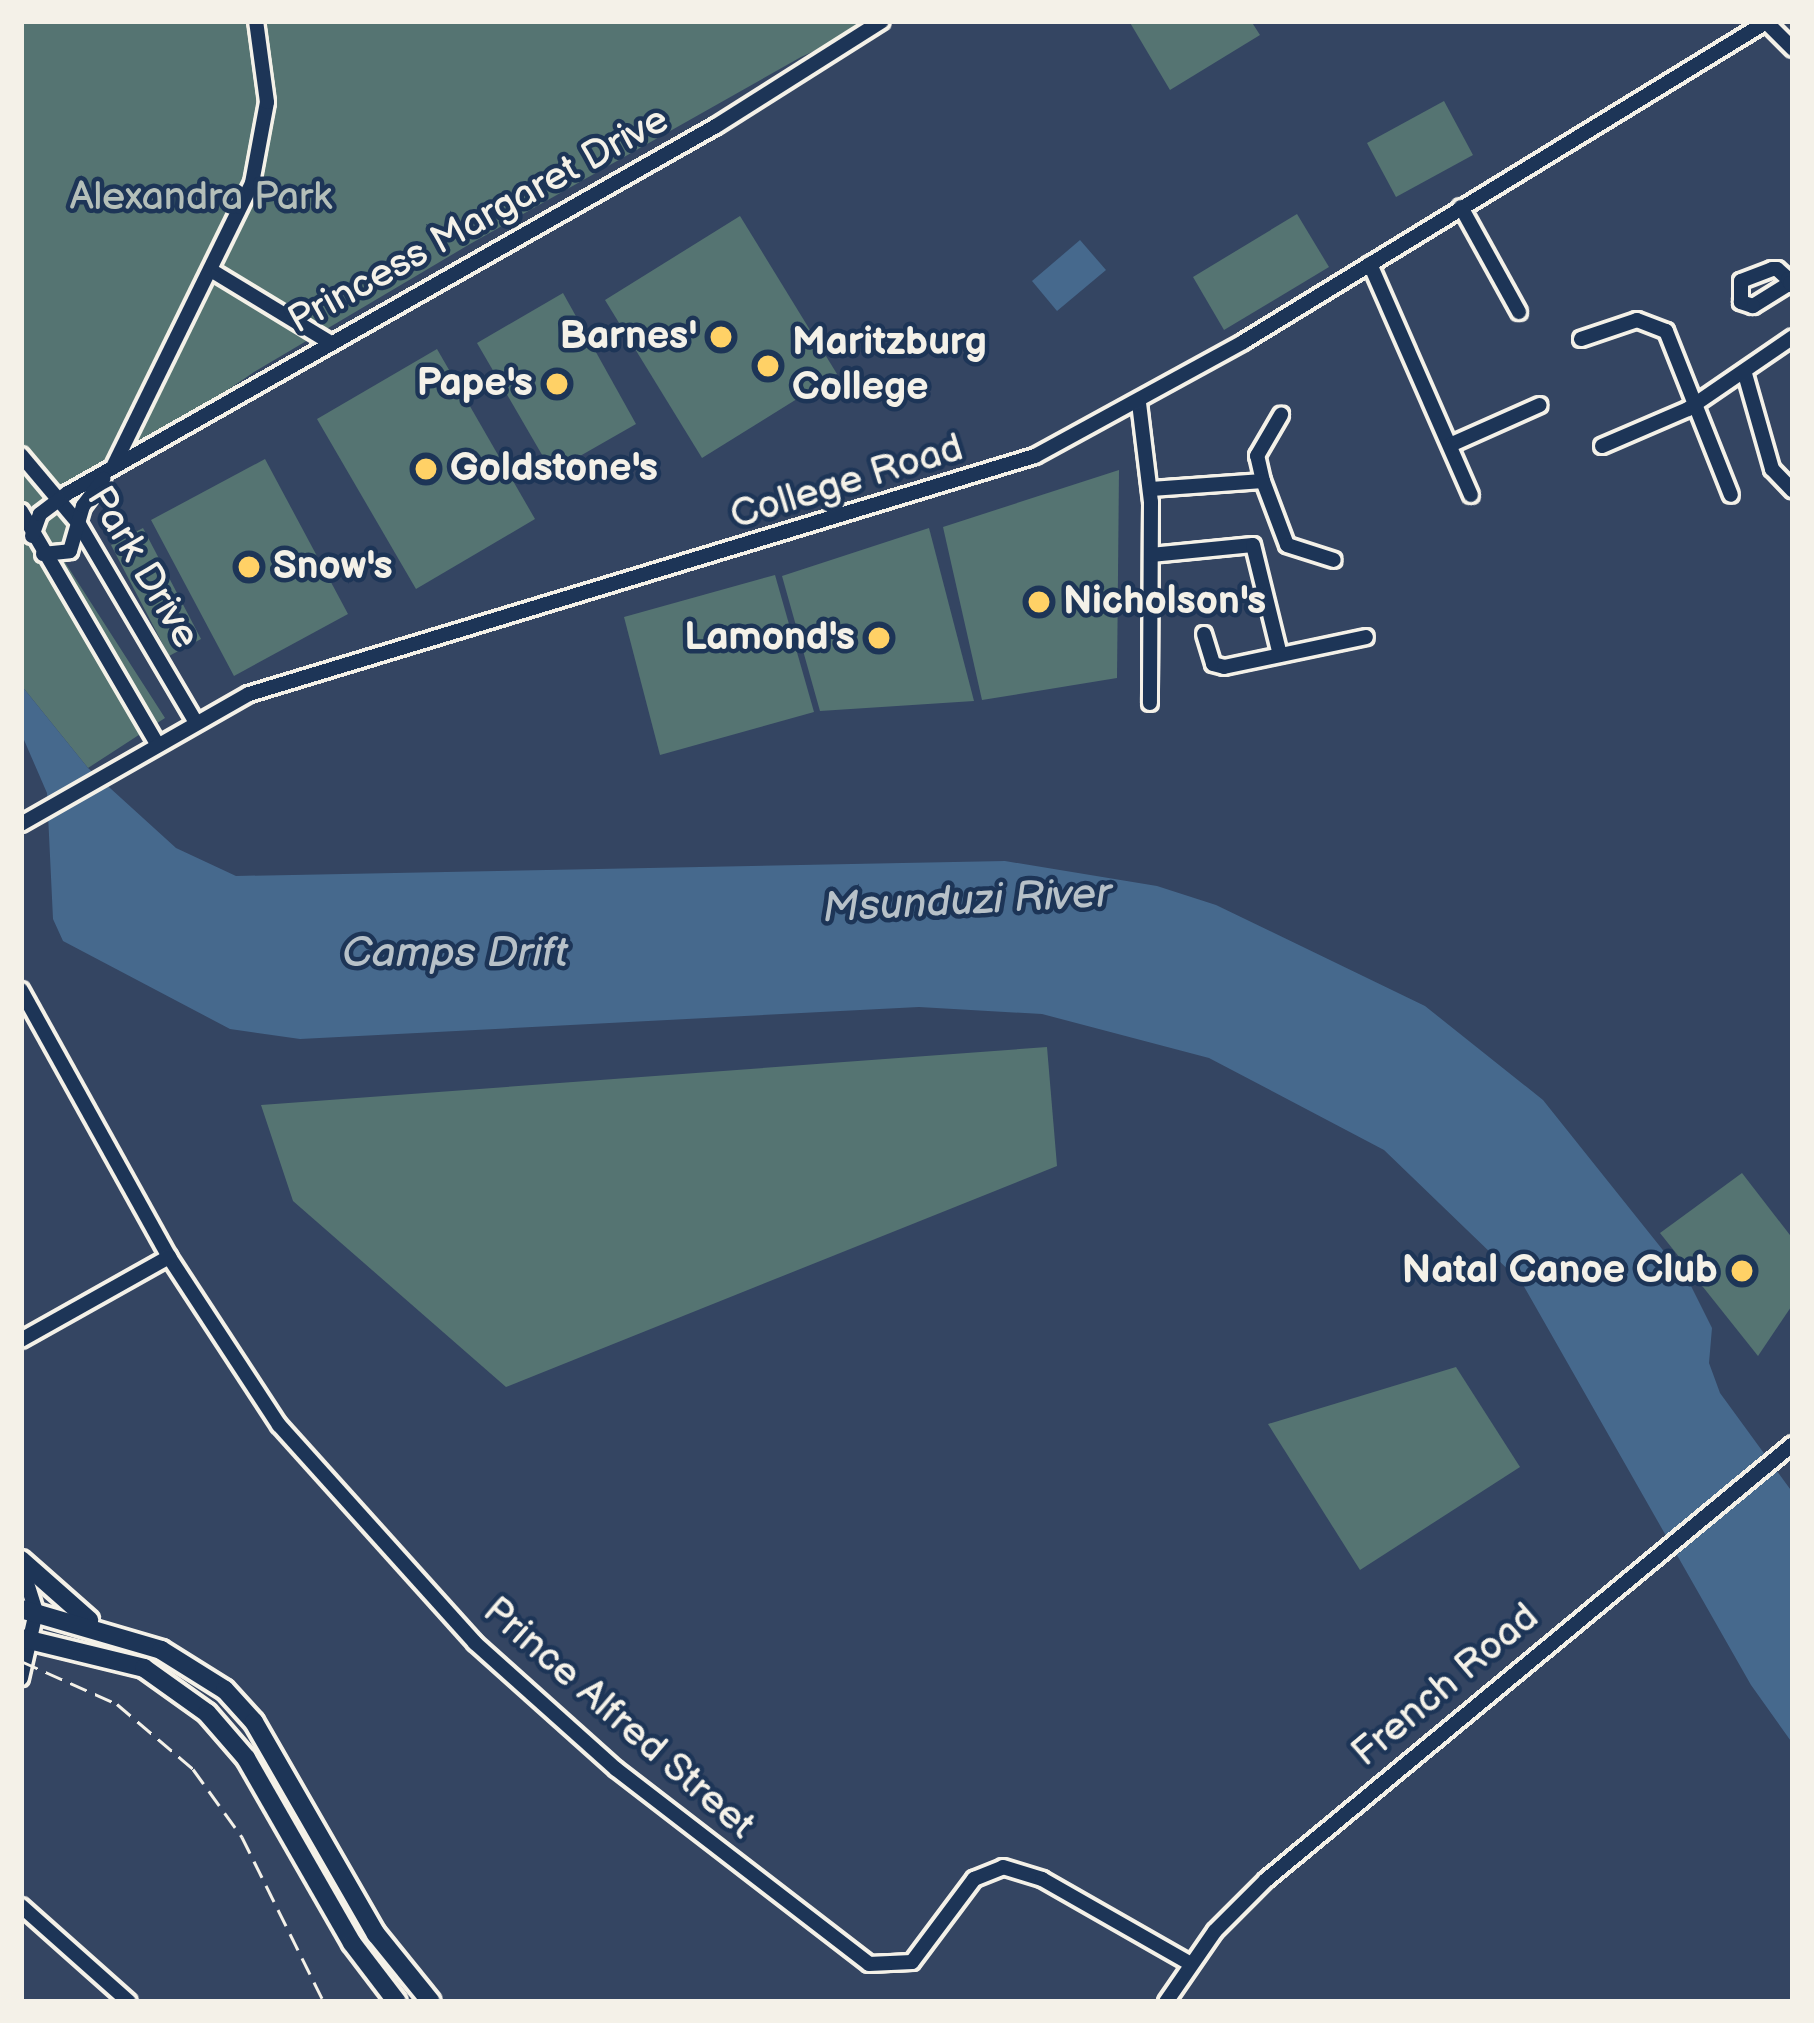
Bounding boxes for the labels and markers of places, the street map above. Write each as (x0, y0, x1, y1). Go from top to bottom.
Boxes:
place label: Barnes' (559, 314, 697, 360)
place label: Maritzburg College (792, 321, 987, 412)
marker: Barnes' (708, 324, 734, 350)
marker: Maritzburg College (755, 353, 781, 379)
place label: Pape's (417, 361, 533, 407)
marker: Pape's (544, 371, 570, 397)
place label: Goldstone's (450, 446, 658, 492)
marker: Goldstone's (413, 456, 439, 482)
place label: Snow's (273, 544, 393, 590)
marker: Snow's (236, 554, 262, 580)
place label: Nicholson's (1063, 579, 1266, 625)
marker: Nicholson's (1026, 589, 1052, 615)
place label: Lamond's (684, 615, 855, 661)
marker: Lamond's (866, 625, 892, 651)
place label: Natal Canoe Club (1402, 1248, 1718, 1294)
marker: Natal Canoe Club (1729, 1258, 1755, 1284)

